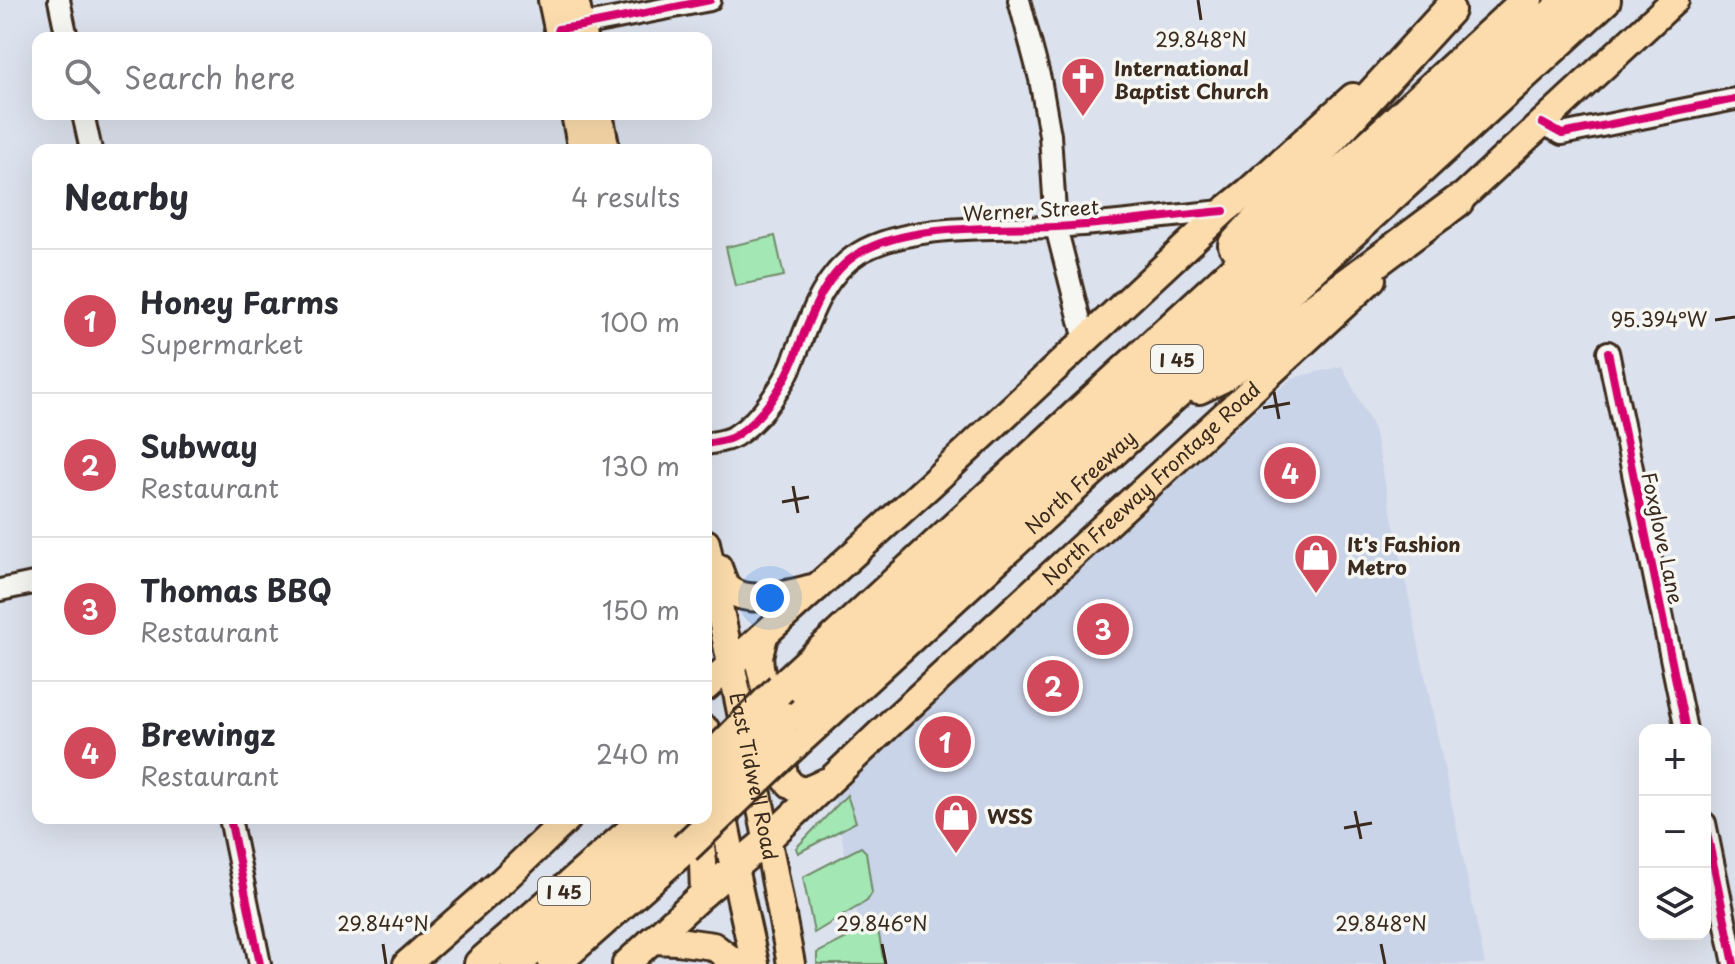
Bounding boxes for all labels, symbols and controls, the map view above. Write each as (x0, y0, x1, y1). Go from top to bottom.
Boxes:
text: 29.848°N (1155, 24, 1247, 54)
search box (32, 32, 712, 120)
place label: International Baptist Church (1114, 53, 1269, 106)
icon: search (60, 54, 104, 98)
text: Search here (124, 54, 296, 99)
church icon: International Baptist Church (1059, 55, 1107, 118)
text: Nearby (64, 170, 189, 222)
text: 4 results (571, 177, 680, 216)
street label: Werner Street (962, 191, 1100, 229)
text: Honey Farms (140, 279, 339, 324)
text: 1 (84, 302, 96, 341)
text: 100 m (600, 302, 680, 341)
text: 95.394°W (1611, 304, 1708, 334)
text: Supermarket (140, 324, 303, 363)
road number: I 45 (1151, 345, 1203, 373)
street label: North Freeway Frontage Road (1035, 374, 1267, 592)
text: Subway (140, 423, 257, 468)
street label: North Freeway (1018, 423, 1142, 541)
pin: 4 (1264, 443, 1316, 503)
text: 2 (81, 446, 99, 485)
text: 130 m (601, 446, 680, 485)
text: Restaurant (140, 468, 279, 507)
street label: Foxglove Lane (1634, 469, 1692, 607)
place label: It's Fashion Metro (1347, 529, 1461, 582)
shop icon: It's Fashion Metro (1292, 532, 1340, 595)
text: Thomas BBQ (140, 567, 332, 612)
your location (750, 578, 790, 618)
text: 3 (81, 590, 99, 629)
text: 150 m (602, 590, 680, 629)
pin: 3 (1077, 599, 1129, 659)
text: Restaurant (140, 612, 279, 651)
pin: 2 (1027, 656, 1079, 716)
street label: East Tidwell Road (722, 690, 786, 863)
text: Brewingz (140, 711, 276, 756)
pin: 1 (919, 712, 971, 772)
map controls (1639, 724, 1711, 940)
button: + (1639, 724, 1711, 796)
text: 4 (81, 734, 99, 773)
text: 240 m (596, 734, 680, 773)
text: Restaurant (140, 756, 279, 795)
shop icon: WSS (932, 792, 980, 855)
button: − (1639, 796, 1711, 868)
place label: WSS (987, 801, 1033, 831)
button: layers (1639, 868, 1711, 940)
road number: I 45 (538, 877, 590, 905)
text: 29.844°N (337, 908, 429, 938)
text: 29.846°N (836, 908, 928, 938)
text: 29.848°N (1335, 908, 1427, 938)

